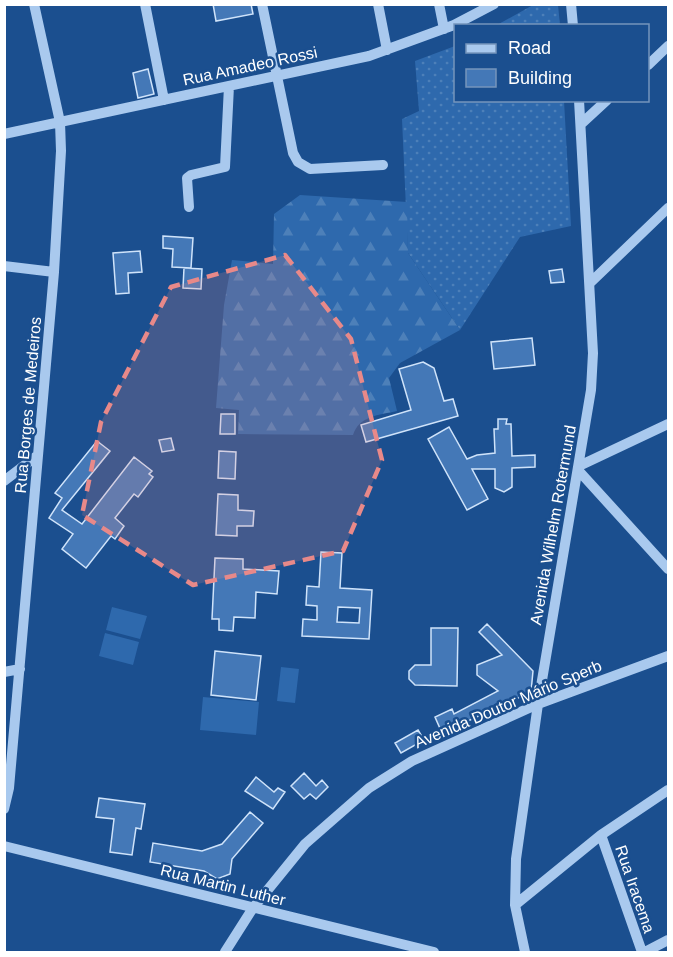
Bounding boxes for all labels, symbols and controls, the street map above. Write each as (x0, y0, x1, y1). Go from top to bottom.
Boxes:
legend (454, 24, 649, 102)
text: Road (508, 38, 551, 58)
street label: Rua Amadeo Rossi (181, 43, 319, 89)
text: Building (508, 68, 572, 88)
street label: Rua Borges de Medeiros (12, 316, 44, 494)
street label: Avenida Wilhelm Rotermund (527, 424, 579, 626)
street label: Avenida Doutor Mário Sperb (412, 657, 604, 751)
street label: Rua Iracema (612, 843, 658, 935)
street label: Rua Martin Luther (159, 861, 288, 909)

